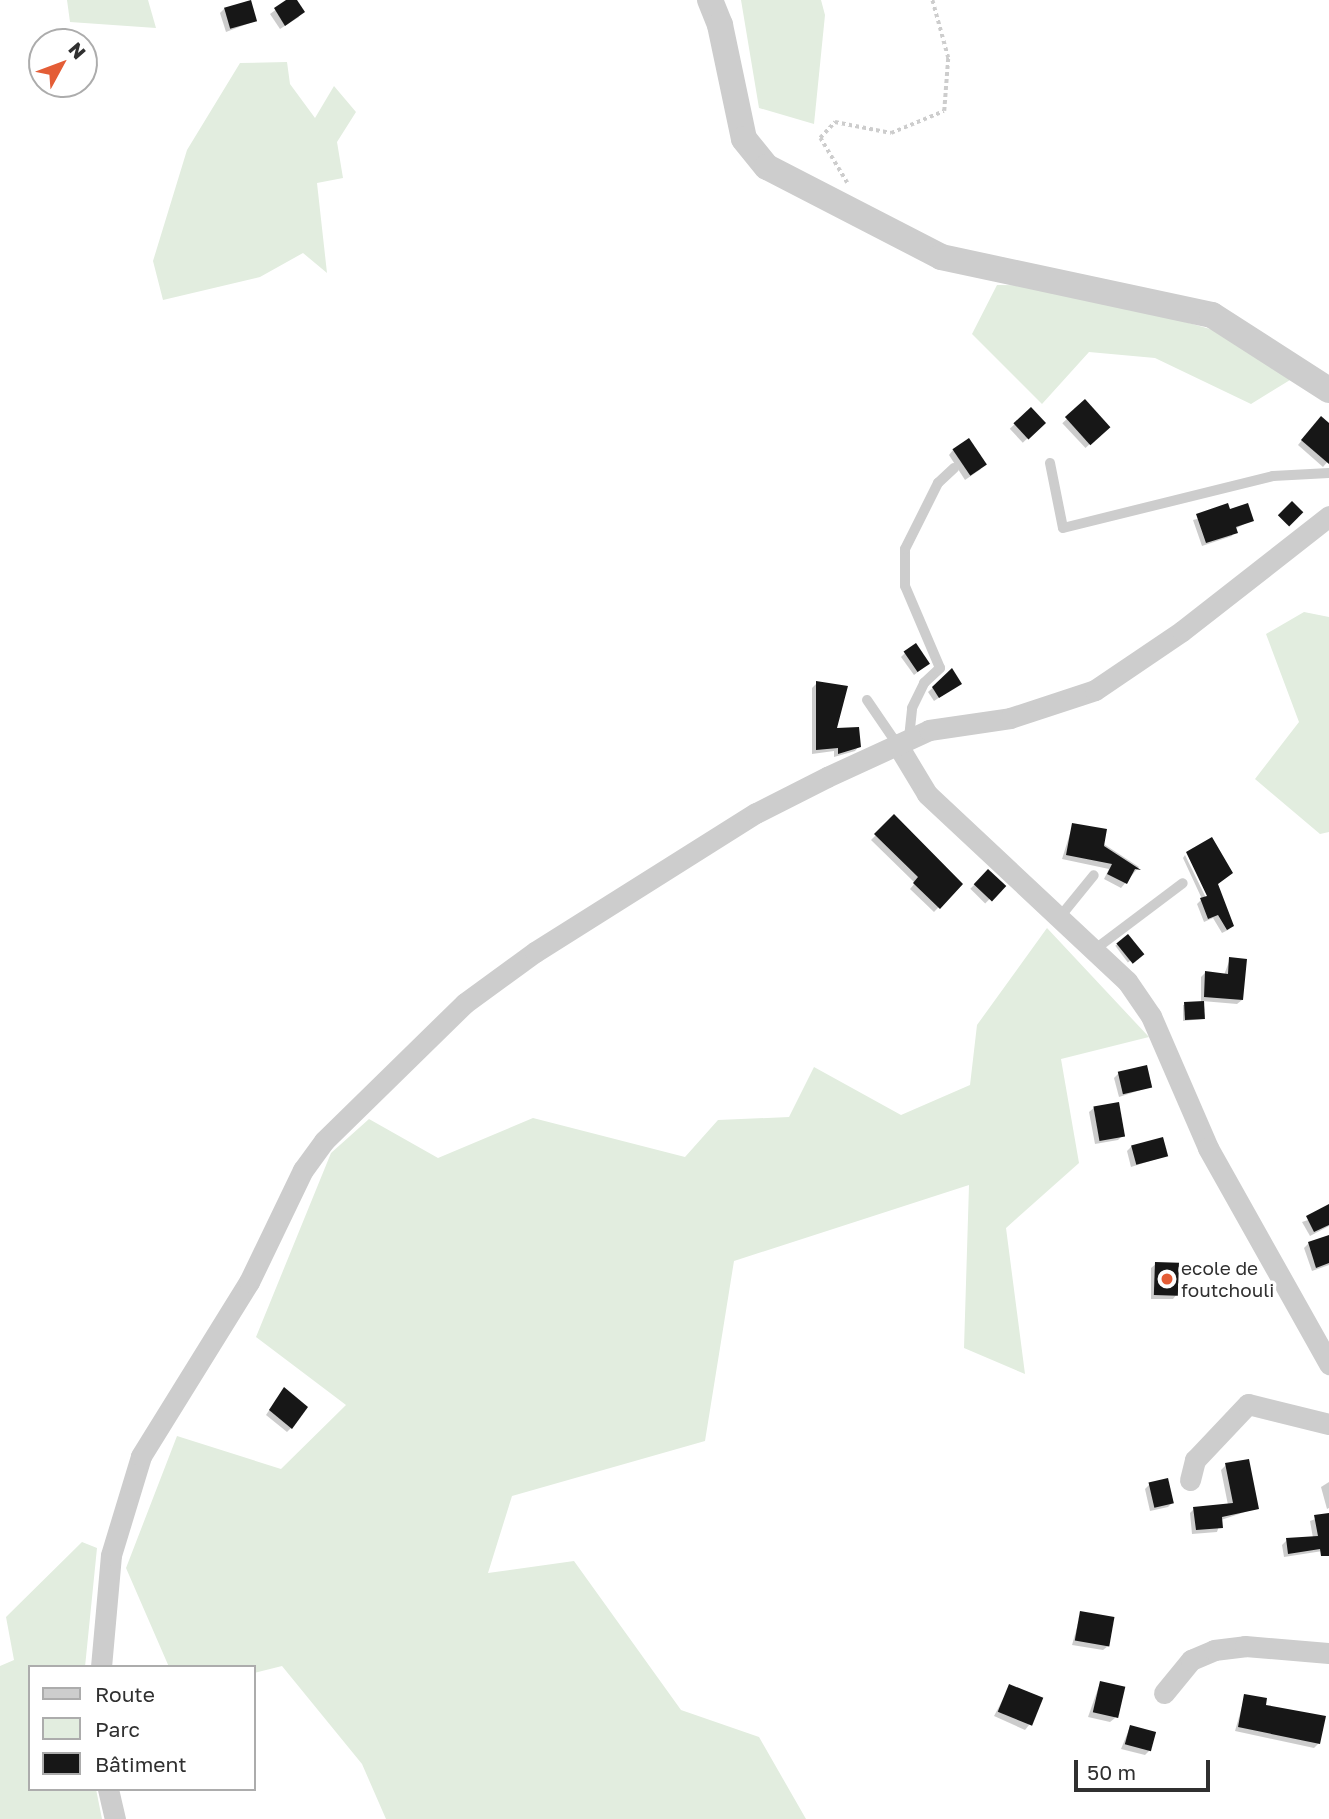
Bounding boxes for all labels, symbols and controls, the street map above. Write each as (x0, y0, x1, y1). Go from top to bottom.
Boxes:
north arrow (28, 28, 98, 98)
text: N (64, 37, 91, 63)
place label: ecole de foutchouli (1181, 1257, 1274, 1301)
marker: ecole de foutchouli (1159, 1271, 1175, 1287)
legend (28, 1665, 256, 1791)
text: Route (95, 1681, 155, 1707)
text: Parc (95, 1716, 140, 1742)
scale bar (1077, 1745, 1214, 1789)
text: Bâtiment (95, 1751, 187, 1777)
text: 50 m (1087, 1759, 1136, 1785)

